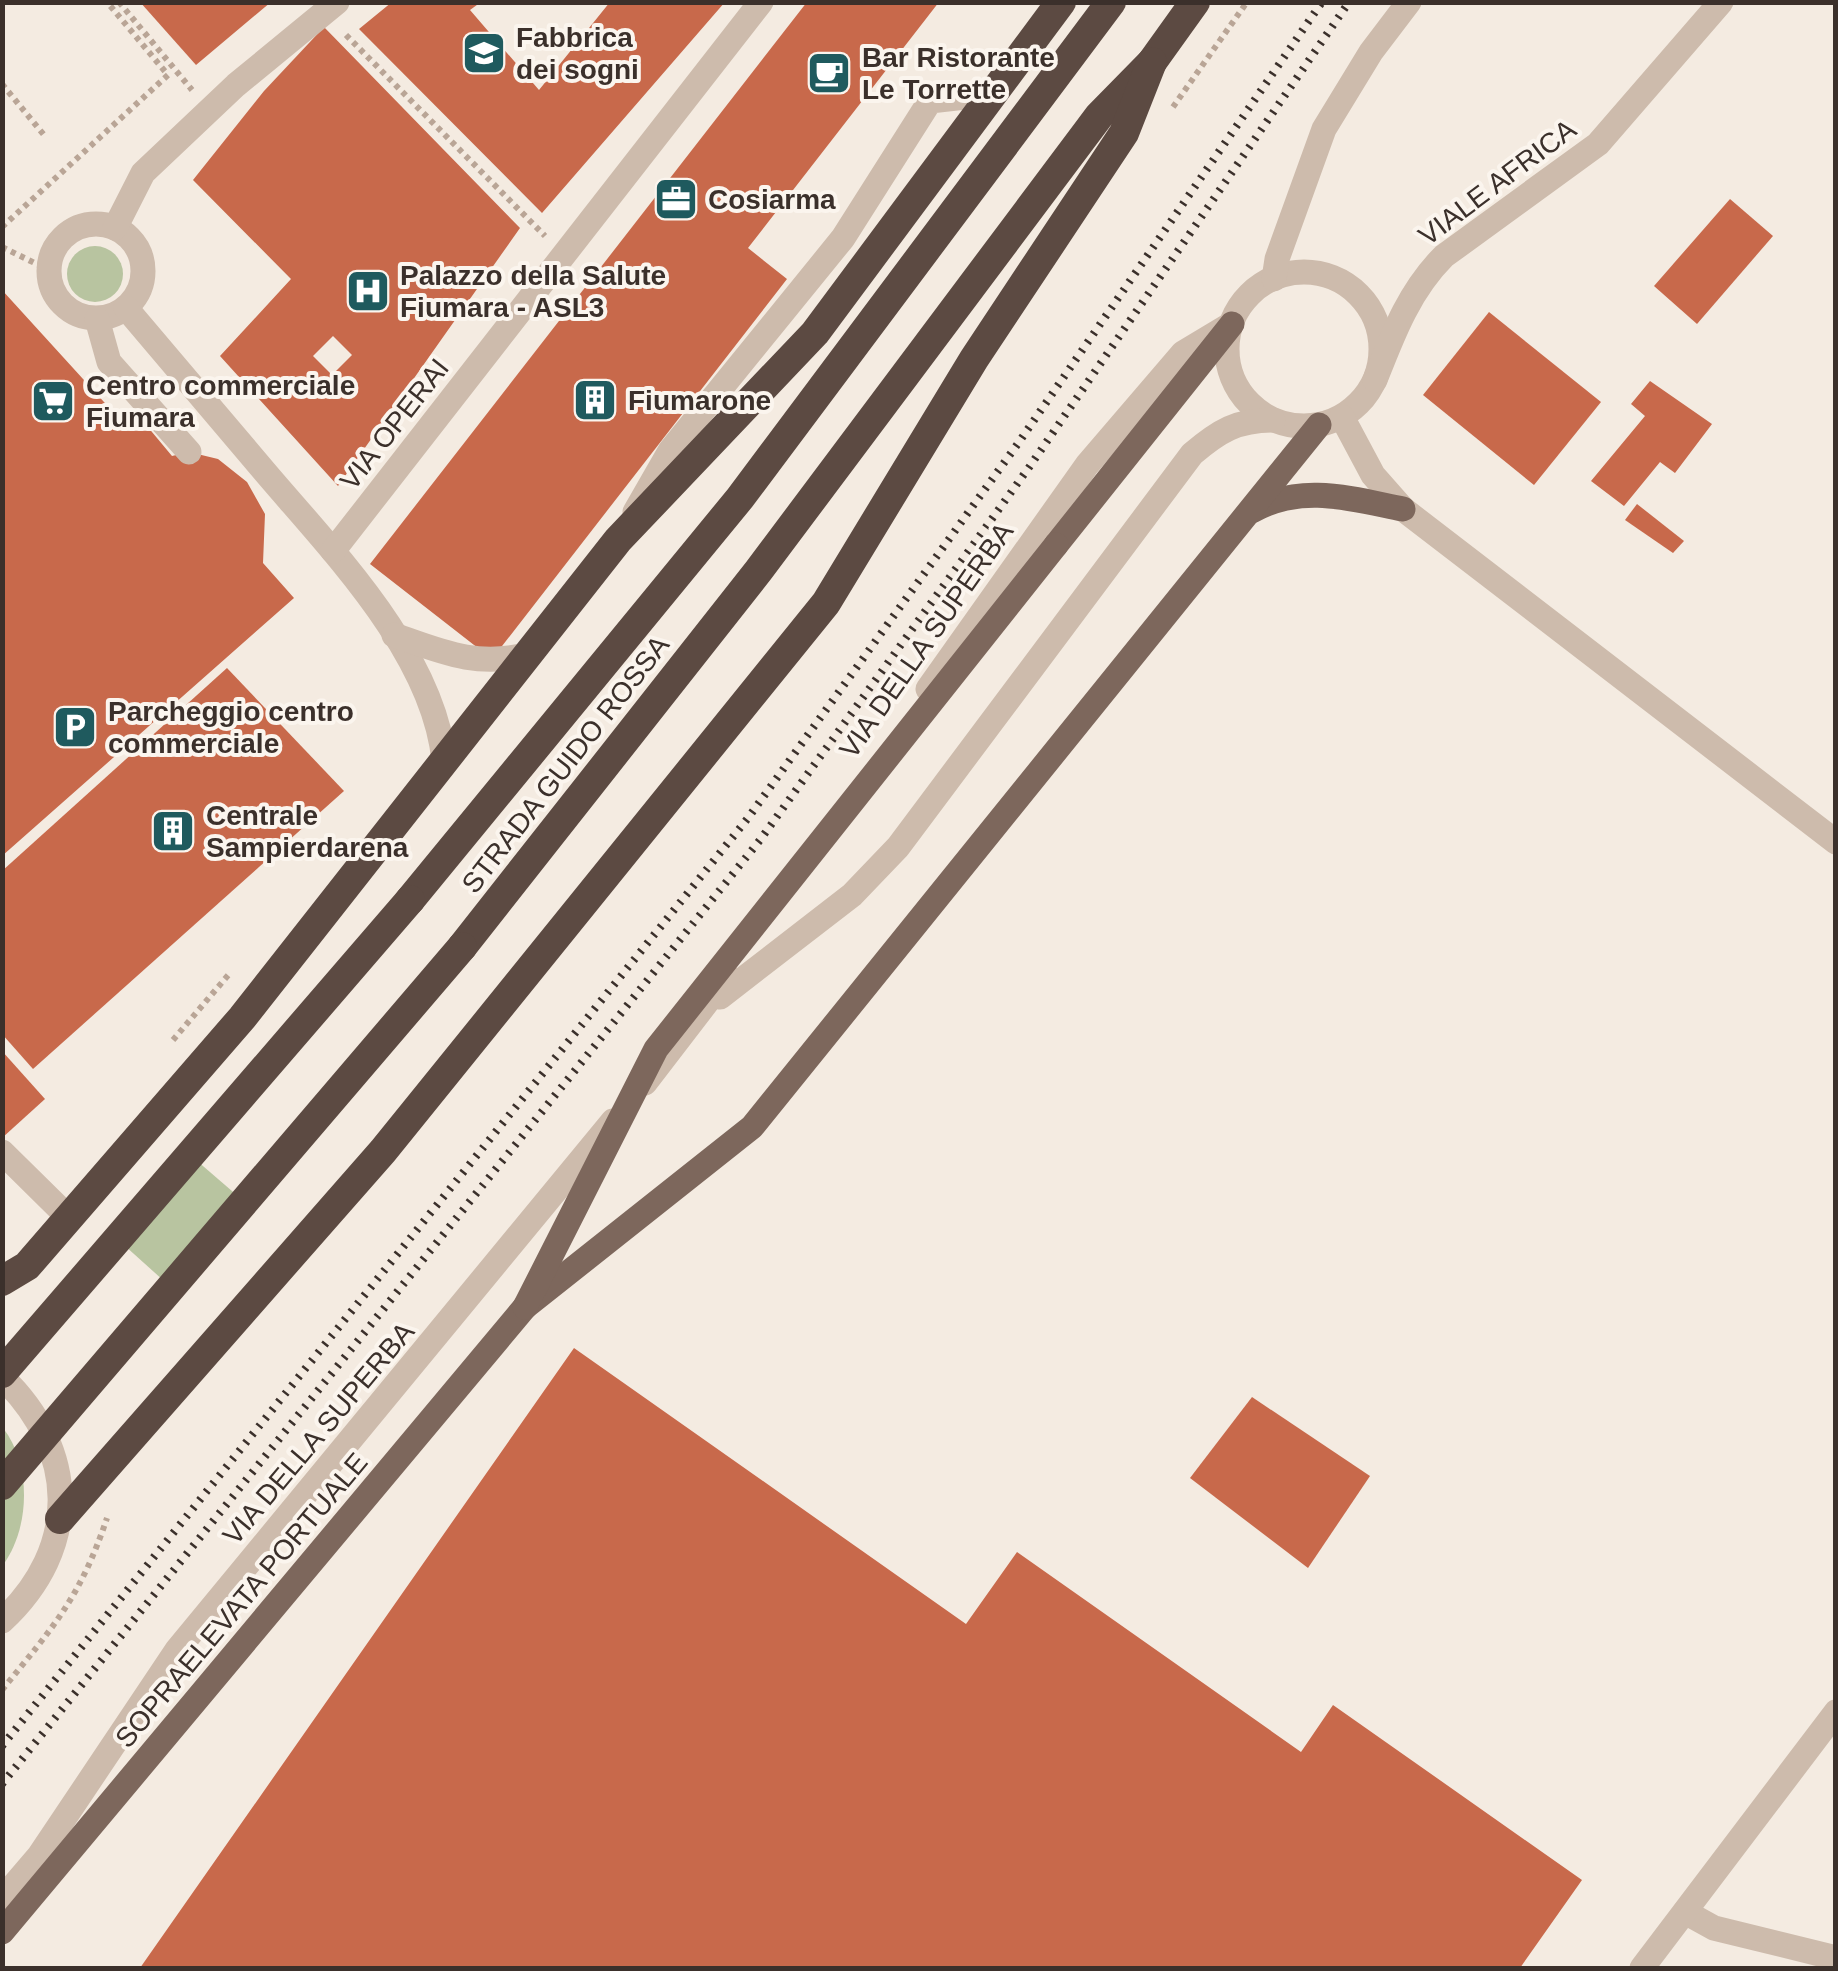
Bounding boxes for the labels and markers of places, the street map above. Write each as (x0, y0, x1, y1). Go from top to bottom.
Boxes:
place label: Fabbrica dei sogni (516, 22, 639, 85)
school or university icon: Fabbrica dei sogni (461, 30, 507, 76)
place label: Bar Ristorante Le Torrette (862, 42, 1055, 105)
cafe icon: Bar Ristorante Le Torrette (806, 50, 852, 96)
office icon: Cosiarma (653, 176, 699, 222)
place label: Cosiarma (708, 184, 836, 215)
place label: Palazzo della Salute Fiumara - ASL3 (400, 260, 666, 323)
hospital icon: Palazzo della Salute Fiumara - ASL3 (345, 268, 391, 314)
place label: Centro commerciale Fiumara (86, 370, 355, 433)
building icon: Fiumarone (572, 377, 618, 423)
supermarket icon: Centro commerciale Fiumara (30, 378, 76, 424)
place label: Fiumarone (628, 385, 771, 416)
place label: Parcheggio centro commerciale (108, 696, 354, 759)
parking icon: Parcheggio centro commerciale (52, 704, 98, 750)
place label: Centrale Sampierdarena (206, 800, 409, 863)
building icon: Centrale Sampierdarena (150, 808, 196, 854)

